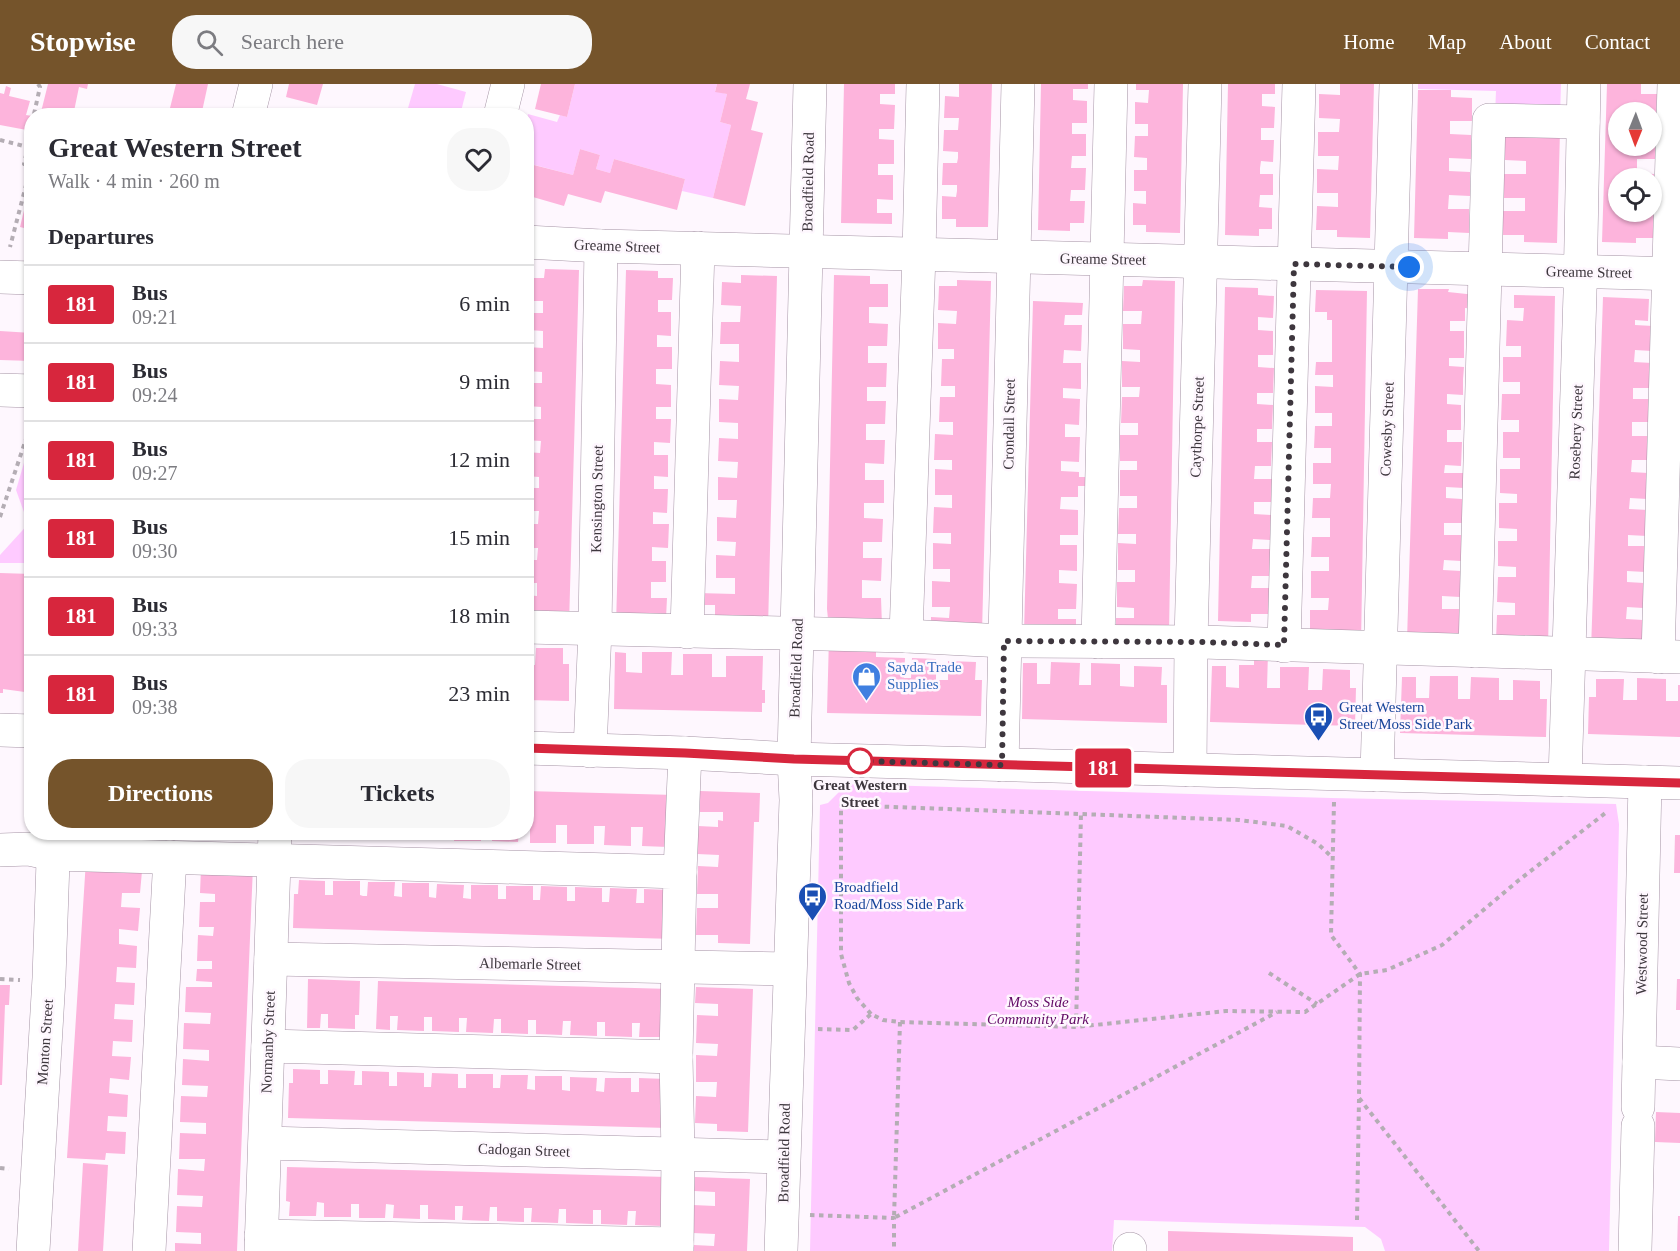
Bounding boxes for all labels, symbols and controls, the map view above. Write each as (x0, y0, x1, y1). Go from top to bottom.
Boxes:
search box (172, 15, 592, 69)
text: Stopwise (30, 26, 136, 57)
icon: search (193, 26, 226, 59)
text: Search here (241, 29, 344, 54)
text: Home (1343, 30, 1395, 54)
text: Map (1428, 30, 1466, 54)
text: About (1499, 30, 1552, 54)
text: Contact (1585, 30, 1650, 54)
north arrow (1608, 102, 1662, 156)
map controls (1608, 102, 1662, 222)
button: heart (447, 128, 510, 191)
text: Great Western Street (48, 132, 301, 163)
street label: Broadfield Road (799, 132, 817, 232)
button: locate (1608, 168, 1662, 222)
text: Walk · 4 min · 260 m (48, 170, 220, 192)
text: Departures (48, 224, 154, 249)
street label: Greame Street (574, 237, 661, 256)
street label: Greame Street (1060, 250, 1147, 268)
your location (1394, 252, 1424, 282)
street label: Greame Street (1546, 263, 1633, 281)
text: Bus (132, 280, 167, 305)
text: 6 min (459, 291, 510, 316)
text: 181 (65, 292, 97, 316)
text: 09:21 (132, 306, 178, 328)
text: Bus (132, 358, 167, 383)
text: 9 min (459, 369, 510, 394)
text: 181 (65, 370, 97, 394)
street label: Caythorpe Street (1187, 375, 1207, 478)
street label: Crondall Street (1000, 377, 1018, 470)
street label: Cowesby Street (1377, 381, 1397, 477)
street label: Rosebery Street (1566, 383, 1586, 480)
text: 09:24 (132, 384, 178, 406)
text: Bus (132, 436, 167, 461)
street label: Kensington Street (588, 444, 606, 553)
text: 12 min (448, 447, 510, 472)
text: 181 (65, 448, 97, 472)
text: 09:27 (132, 462, 178, 484)
text: Bus (132, 514, 167, 539)
text: 15 min (448, 525, 510, 550)
text: 181 (65, 526, 97, 550)
text: 09:30 (132, 540, 178, 562)
text: Bus (132, 592, 167, 617)
text: 18 min (448, 603, 510, 628)
text: 181 (65, 604, 97, 628)
street label: Broadfield Road (786, 617, 806, 718)
text: 09:33 (132, 618, 178, 640)
place label: Sayda Trade Supplies (887, 659, 962, 692)
shop icon: Sayda Trade Supplies (850, 660, 882, 702)
text: Bus (132, 670, 167, 695)
text: 23 min (448, 681, 510, 706)
text: 181 (65, 682, 97, 706)
text: 09:38 (132, 696, 178, 718)
place label: Great Western Street/Moss Side Park (1339, 699, 1473, 732)
bus stop icon: Great Western Street/Moss Side Park (1302, 700, 1334, 742)
marker: Great Western Street (847, 748, 873, 774)
line badge: 181 (1068, 748, 1138, 788)
text: 181 (1087, 756, 1119, 780)
button: Directions (48, 759, 273, 828)
button: Tickets (285, 759, 510, 828)
place label: Great Western Street (813, 777, 908, 810)
place label: Broadfield Road/Moss Side Park (834, 879, 965, 912)
bus stop icon: Broadfield Road/Moss Side Park (797, 880, 829, 922)
street label: Westwood Street (1633, 892, 1651, 995)
street label: Albemarle Street (479, 955, 582, 973)
street label: Normanby Street (258, 989, 278, 1094)
park label: Moss Side Community Park (987, 994, 1089, 1027)
street label: Monton Street (34, 998, 56, 1086)
street label: Broadfield Road (775, 1103, 793, 1203)
street label: Cadogan Street (478, 1140, 571, 1160)

